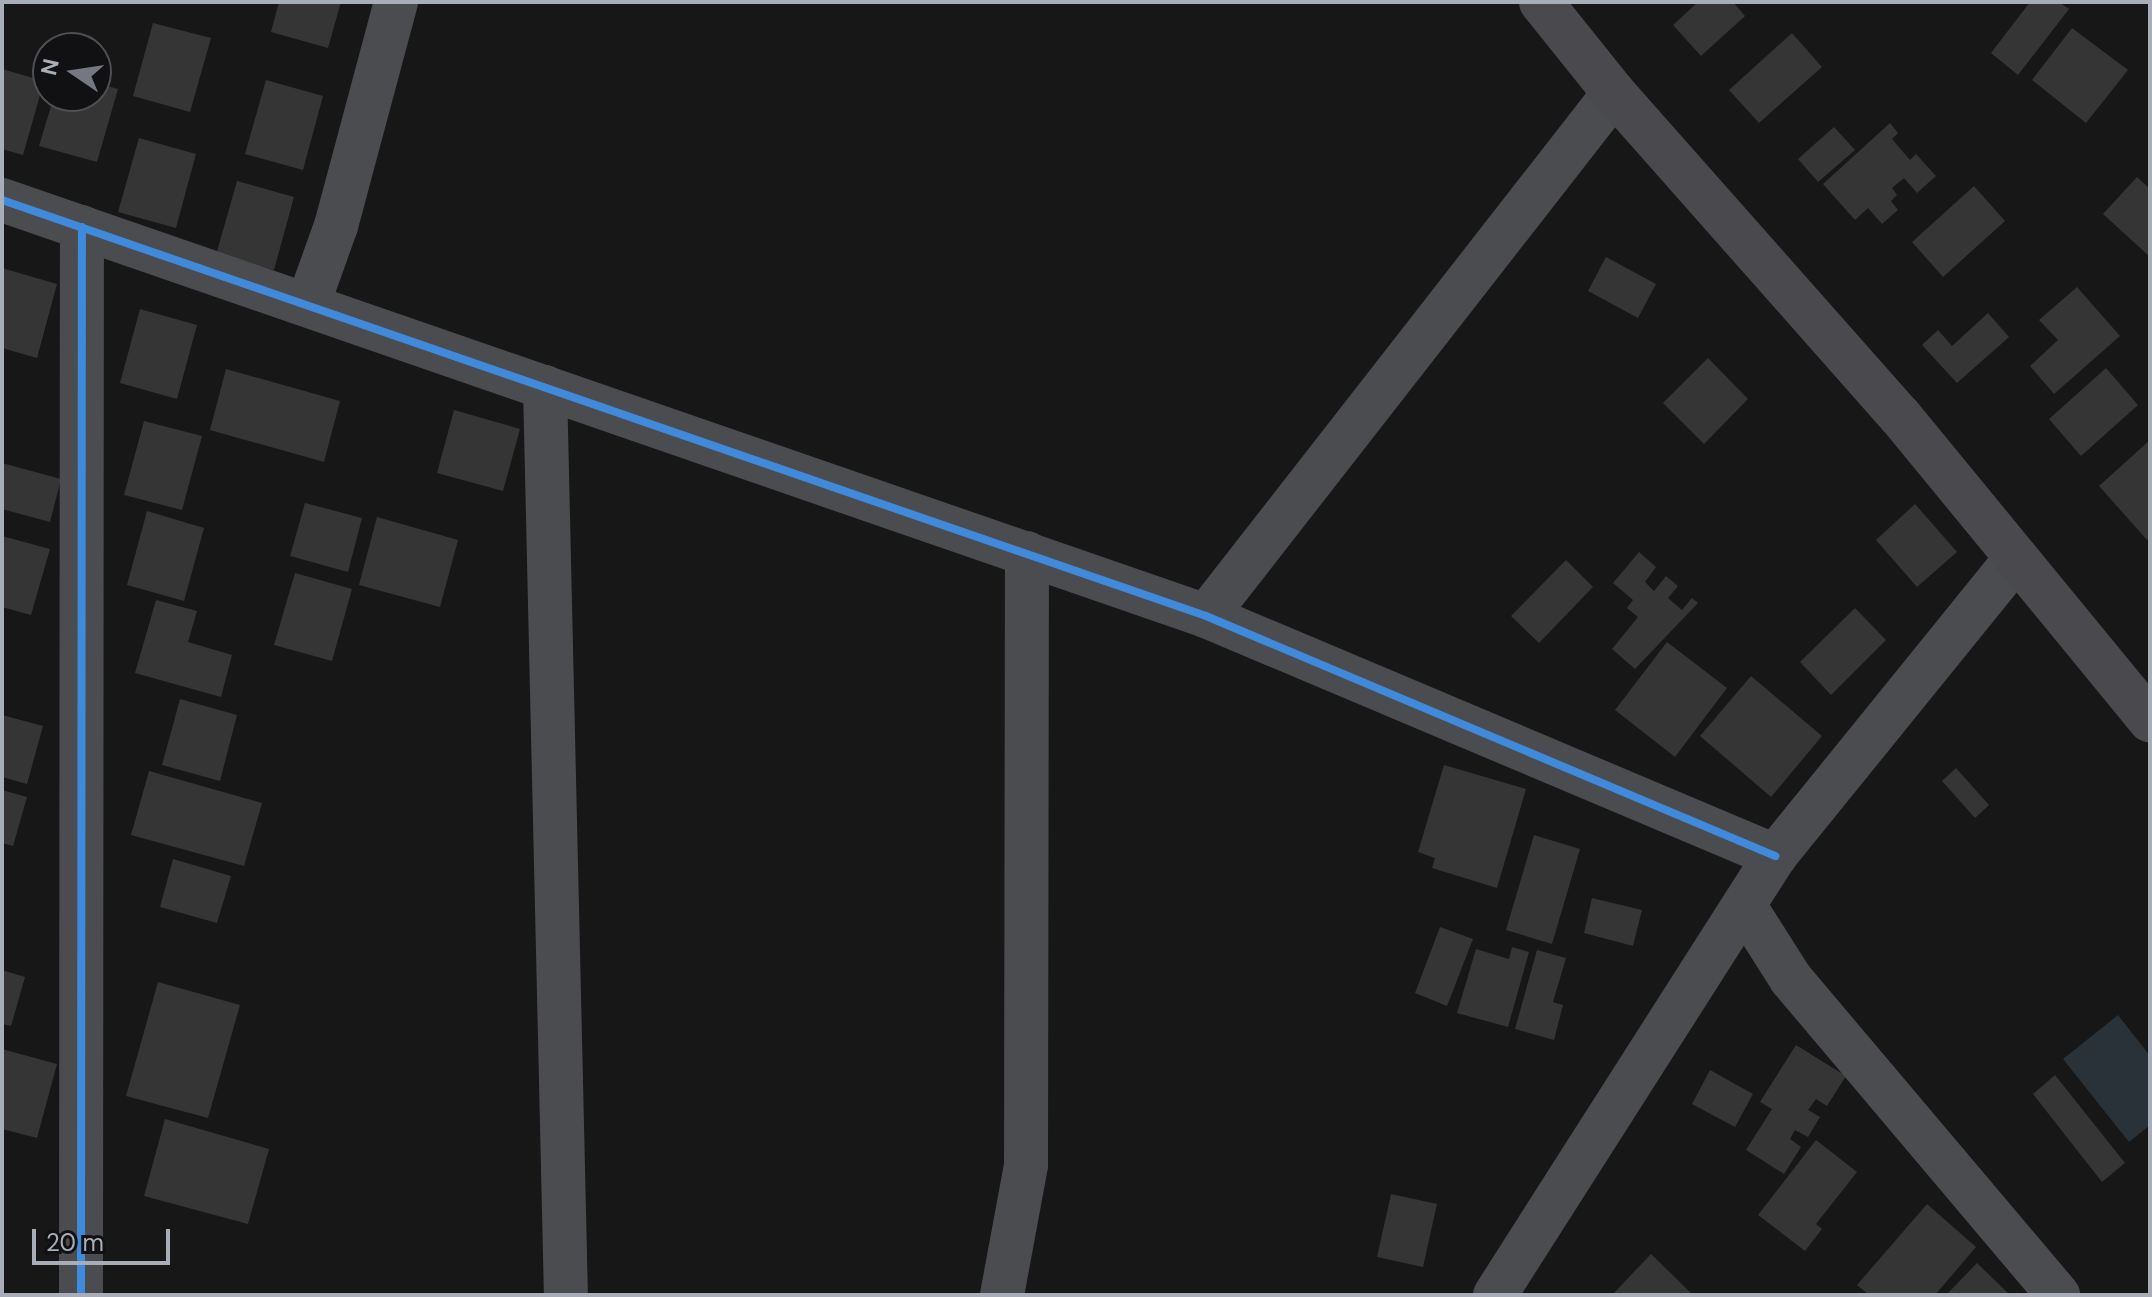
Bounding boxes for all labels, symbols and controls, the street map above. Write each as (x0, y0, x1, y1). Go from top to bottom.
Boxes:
north arrow (32, 32, 112, 112)
text: N (34, 56, 66, 78)
scale bar (36, 1213, 174, 1263)
text: 20 m (46, 1227, 104, 1258)

